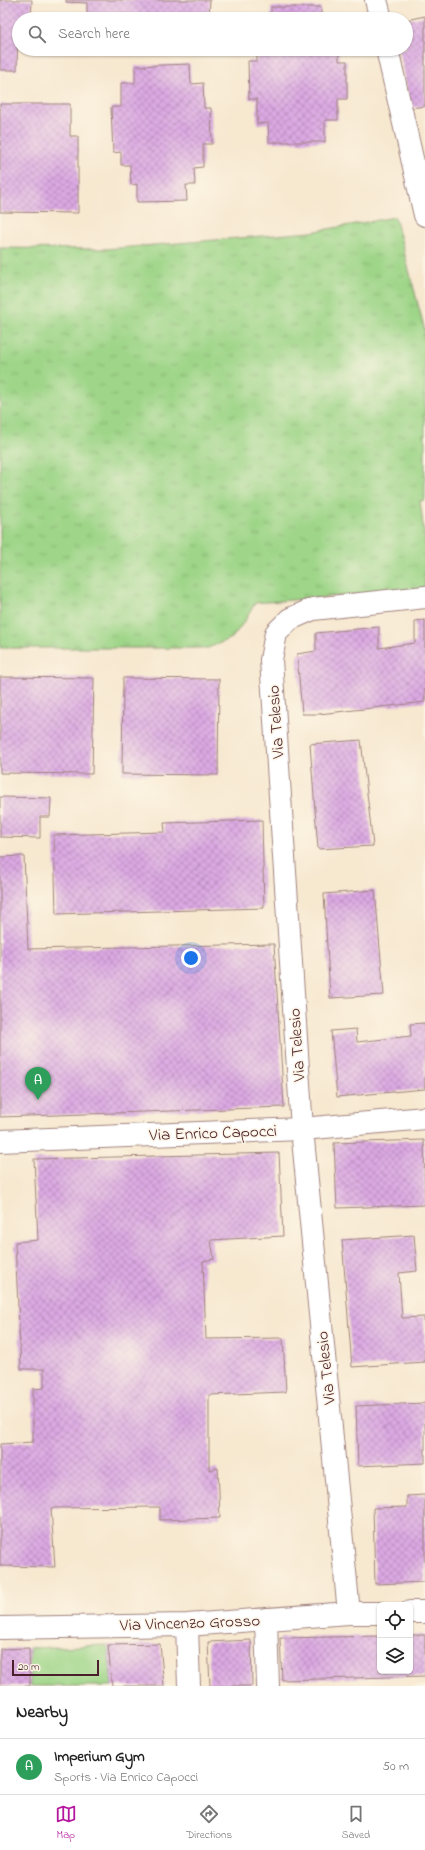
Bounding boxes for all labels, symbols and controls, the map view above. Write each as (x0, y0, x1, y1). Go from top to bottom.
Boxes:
search box (12, 12, 413, 56)
icon: search (26, 23, 48, 45)
text: Search here (58, 23, 130, 45)
street label: Via Telesio (261, 684, 292, 761)
your location (181, 948, 201, 968)
street label: Via Telesio (282, 1007, 313, 1084)
pin: A (25, 1067, 51, 1100)
street label: Via Enrico Capocci (148, 1119, 277, 1148)
street label: Via Telesio (310, 1330, 343, 1407)
map controls (377, 1602, 413, 1674)
button: locate (377, 1602, 413, 1638)
street label: Via Vincenzo Grosso (119, 1609, 261, 1638)
button: layers (377, 1638, 413, 1674)
scale bar (12, 1658, 99, 1677)
text: 20 m (18, 1659, 40, 1675)
text: Nearby (16, 1700, 68, 1725)
text: Imperium Gym (54, 1746, 145, 1768)
text: A (25, 1757, 33, 1776)
text: 50 m (383, 1757, 409, 1776)
text: Sports · Via Enrico Capocci (54, 1768, 198, 1787)
tab: Map (55, 1803, 77, 1843)
tab: Directions (186, 1803, 232, 1843)
tab: Saved (342, 1803, 370, 1843)

